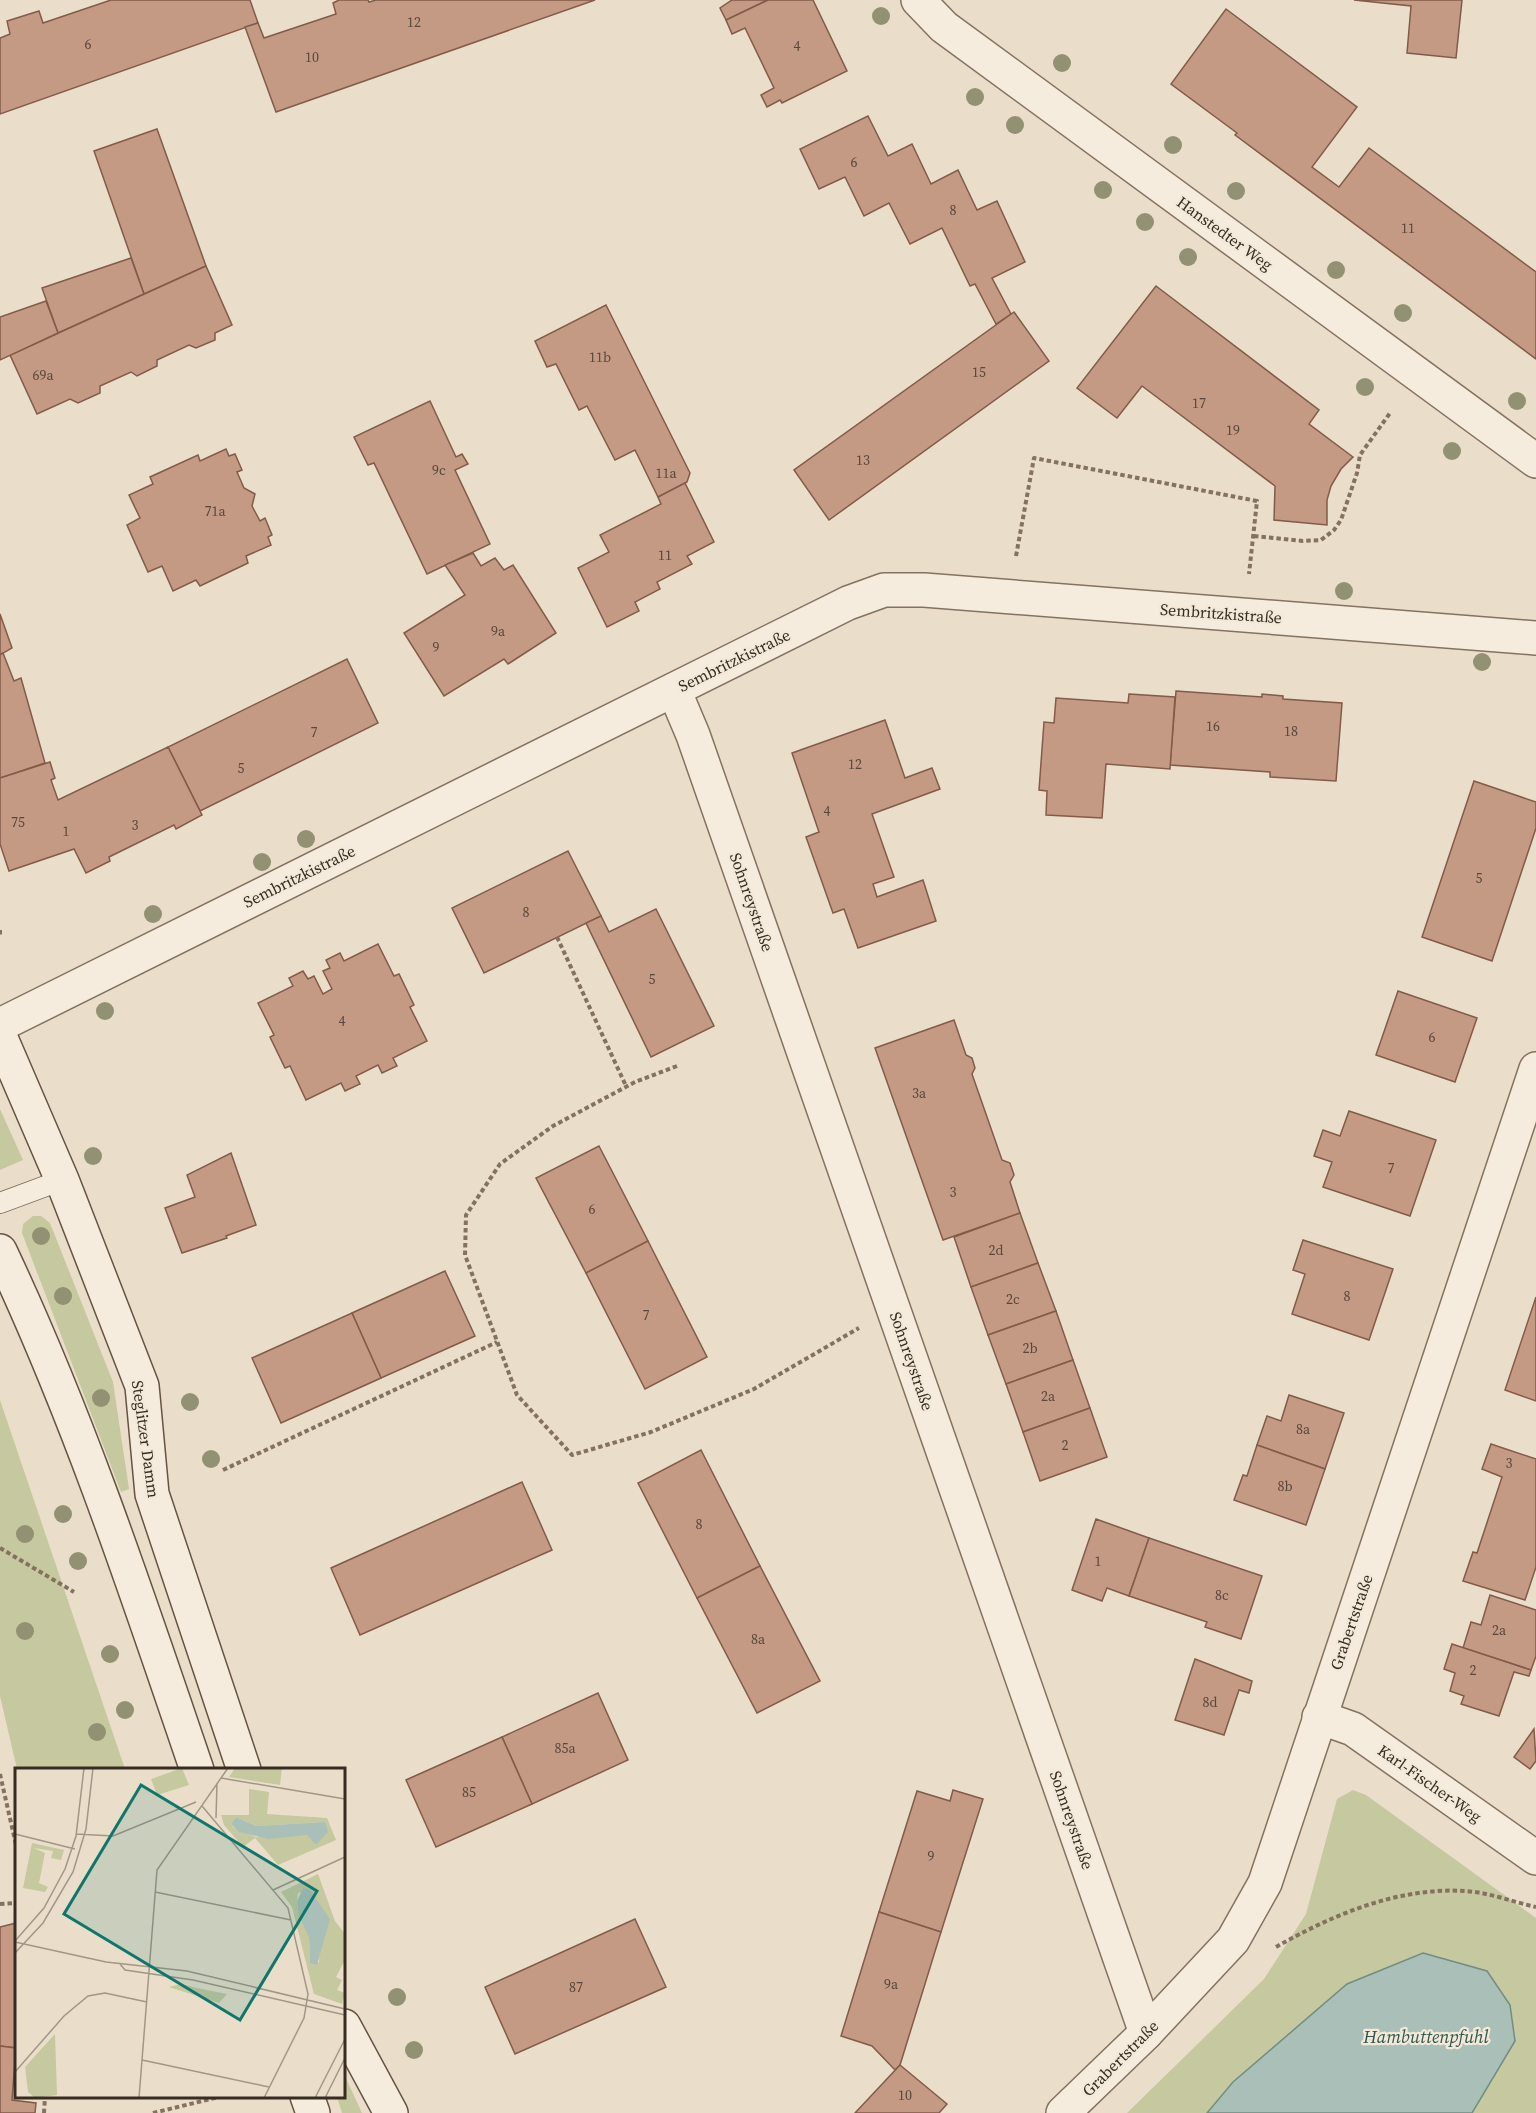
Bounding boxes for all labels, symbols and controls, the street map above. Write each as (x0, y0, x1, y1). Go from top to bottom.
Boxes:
house number: 12 (407, 12, 421, 32)
house number: 6 (85, 34, 92, 54)
house number: 4 (794, 36, 801, 56)
house number: 10 (305, 47, 319, 67)
house number: 6 (851, 152, 858, 172)
street label: Hanstedter Weg (1173, 191, 1277, 275)
house number: 8 (950, 200, 957, 220)
house number: 11 (1401, 218, 1415, 238)
house number: 11b (589, 347, 611, 367)
house number: 15 (972, 362, 986, 382)
house number: 69a (32, 365, 54, 385)
house number: 17 (1192, 393, 1206, 413)
house number: 19 (1226, 420, 1240, 440)
house number: 13 (856, 450, 870, 470)
house number: 9c (432, 460, 446, 480)
house number: 11a (655, 463, 677, 483)
house number: 71a (204, 501, 226, 521)
house number: 11 (658, 545, 672, 565)
street label: Sembritzkistraße (1159, 598, 1283, 628)
house number: 9a (491, 621, 506, 641)
street label: Sembritzkistraße (674, 623, 794, 697)
house number: 9 (433, 637, 440, 657)
house number: 16 (1206, 716, 1220, 736)
house number: 18 (1284, 721, 1298, 741)
house number: 7 (311, 722, 318, 742)
house number: 12 (848, 754, 862, 774)
house number: 5 (238, 758, 245, 778)
house number: 4 (824, 801, 831, 821)
house number: 75 (11, 812, 25, 832)
house number: 3 (132, 815, 139, 835)
house number: 1 (63, 821, 70, 841)
street label: Sembritzkistraße (239, 839, 359, 913)
street label: Sohnreystraße (725, 850, 779, 954)
house number: 5 (1476, 868, 1483, 888)
house number: 8 (523, 902, 530, 922)
house number: 5 (649, 969, 656, 989)
house number: 4 (339, 1011, 346, 1031)
house number: 6 (1429, 1027, 1436, 1047)
house number: 3a (912, 1083, 927, 1103)
house number: 7 (1388, 1158, 1395, 1178)
house number: 3 (950, 1182, 957, 1202)
house number: 6 (589, 1199, 596, 1219)
house number: 2d (989, 1240, 1004, 1260)
house number: 8 (1344, 1286, 1351, 1306)
house number: 2c (1006, 1289, 1020, 1309)
house number: 7 (643, 1305, 650, 1325)
street label: Sohnreystraße (885, 1309, 939, 1413)
house number: 2b (1022, 1338, 1038, 1358)
street label: Steglitzer Damm (127, 1379, 165, 1499)
house number: 2a (1041, 1386, 1056, 1406)
house number: 8a (1296, 1419, 1311, 1439)
house number: 2 (1062, 1435, 1069, 1455)
house number: 3 (1506, 1453, 1513, 1473)
house number: 8b (1277, 1476, 1293, 1496)
house number: 8 (696, 1514, 703, 1534)
house number: 1 (1095, 1551, 1102, 1571)
street label: Grabertstraße (1324, 1571, 1378, 1673)
house number: 8c (1215, 1585, 1229, 1605)
house number: 2a (1492, 1620, 1507, 1640)
house number: 8a (751, 1629, 766, 1649)
house number: 2 (1470, 1660, 1477, 1680)
house number: 8d (1203, 1692, 1218, 1712)
house number: 85a (554, 1738, 576, 1758)
street label: Karl-Fischer-Weg (1374, 1739, 1486, 1827)
inset map (15, 1768, 345, 2098)
street label: Sohnreystraße (1045, 1768, 1099, 1872)
house number: 85 (462, 1782, 476, 1802)
house number: 9 (928, 1846, 935, 1866)
house number: 9a (884, 1974, 899, 1994)
house number: 87 (569, 1977, 583, 1997)
street label: Grabertstraße (1077, 2015, 1163, 2101)
water label: Hambuttenpfuhl (1362, 2024, 1489, 2049)
house number: 10 (898, 2085, 912, 2105)

